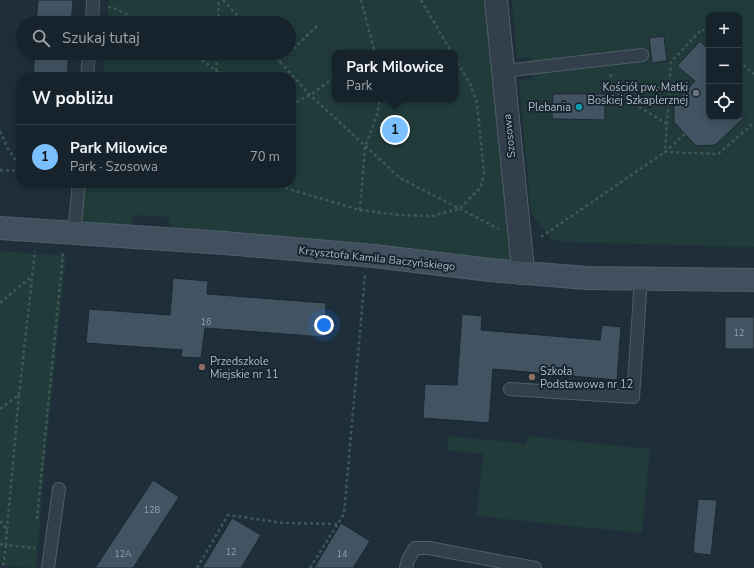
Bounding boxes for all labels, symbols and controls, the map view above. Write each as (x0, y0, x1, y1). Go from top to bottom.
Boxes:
map controls (706, 12, 742, 120)
button: + (706, 12, 742, 48)
search box (16, 16, 296, 60)
icon: search (30, 27, 52, 49)
text: Szukaj tutaj (62, 28, 140, 48)
button: − (706, 48, 742, 84)
popup (332, 50, 458, 102)
text: Park Milowice (346, 57, 444, 77)
text: Park (346, 77, 372, 95)
place label: Kościół pw. Matki Boskiej Szkaplerznej (587, 80, 688, 108)
button: locate (706, 84, 742, 120)
text: W pobliżu (32, 87, 113, 110)
marker: Kościół pw. Matki Boskiej Szkaplerznej (691, 88, 701, 98)
place label: Plebania (528, 100, 571, 115)
marker: Plebania (574, 102, 584, 112)
street label: Szosowa (500, 113, 519, 159)
pin: 1 (382, 115, 408, 145)
text: Park Milowice (70, 138, 167, 158)
text: 1 (41, 148, 49, 166)
text: 70 m (250, 148, 280, 166)
text: Park · Szosowa (70, 158, 158, 176)
street label: Krzysztofa Kamila Baczyńskiego (298, 243, 456, 274)
your location (314, 315, 334, 335)
house number: 16 (201, 316, 211, 328)
house number: 12 (734, 327, 744, 339)
place label: Przedszkole Miejskie nr 11 (210, 354, 279, 382)
marker: Przedszkole Miejskie nr 11 (197, 362, 207, 372)
place label: Szkoła Podstawowa nr 12 (540, 364, 633, 392)
marker: Szkoła Podstawowa nr 12 (527, 372, 537, 382)
house number: 12B (144, 504, 160, 516)
house number: 12 (226, 546, 236, 558)
house number: 12A (114, 548, 132, 560)
house number: 14 (337, 548, 348, 560)

